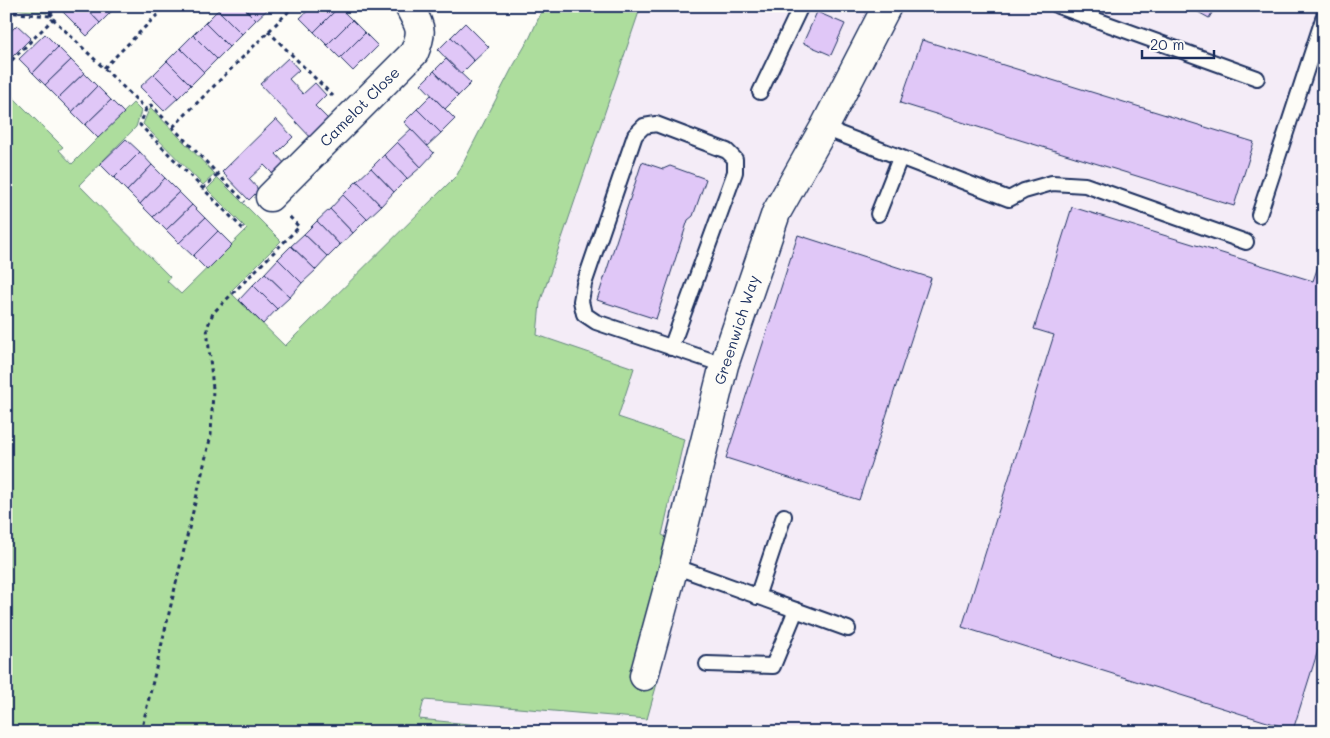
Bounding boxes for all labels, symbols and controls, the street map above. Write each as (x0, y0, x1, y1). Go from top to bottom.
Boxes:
scale bar (1142, 28, 1215, 60)
text: 20 m (1150, 34, 1184, 54)
street label: Camelot Close (315, 62, 404, 151)
street label: Greenwich Way (709, 272, 763, 387)

